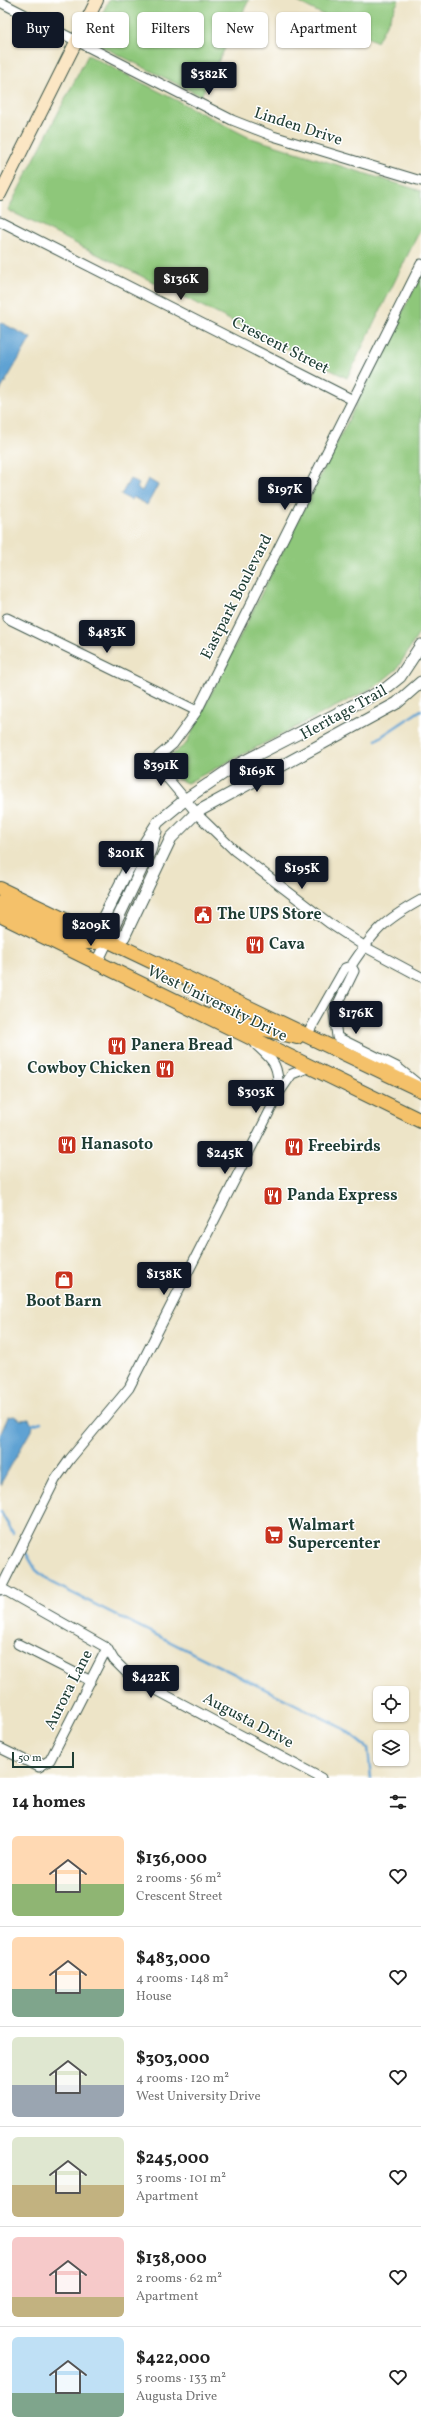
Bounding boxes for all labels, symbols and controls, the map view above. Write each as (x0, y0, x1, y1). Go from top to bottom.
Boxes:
chip: Buy (12, 12, 64, 48)
chip: Rent (72, 12, 129, 48)
chip: Filters (137, 12, 204, 48)
chip: New (212, 12, 268, 48)
chip: Apartment (276, 12, 371, 48)
pin: $382K (181, 62, 237, 96)
text: $382K (190, 66, 228, 84)
street label: Linden Drive (251, 102, 345, 152)
pin: $136K (153, 267, 209, 301)
text: $136K (163, 271, 199, 289)
street label: Crescent Street (228, 312, 333, 380)
pin: $197K (257, 477, 313, 511)
text: $197K (267, 481, 303, 499)
street label: Eastpark Boulevard (196, 531, 278, 663)
pin: $483K (79, 620, 135, 654)
text: $483K (88, 624, 126, 642)
street label: Heritage Trail (297, 680, 392, 746)
pin: $391K (133, 753, 189, 787)
text: $391K (143, 757, 179, 775)
pin: $169K (229, 759, 285, 793)
text: $169K (239, 763, 275, 781)
pin: $201K (98, 841, 154, 875)
text: $201K (108, 845, 144, 863)
pin: $195K (274, 856, 330, 890)
text: $195K (284, 860, 320, 878)
public building icon: The UPS Store (192, 904, 214, 926)
place label: The UPS Store (217, 904, 322, 926)
pin: $209K (63, 913, 119, 947)
text: $209K (72, 917, 110, 935)
restaurant icon: Cava (244, 934, 266, 956)
place label: Cava (269, 934, 305, 956)
street label: West University Drive (143, 960, 291, 1048)
pin: $176K (328, 1001, 384, 1035)
text: $176K (338, 1005, 374, 1023)
restaurant icon: Panera Bread (106, 1035, 128, 1057)
place label: Panera Bread (131, 1035, 233, 1057)
place label: Cowboy Chicken (27, 1058, 151, 1080)
restaurant icon: Cowboy Chicken (154, 1058, 176, 1080)
pin: $303K (228, 1080, 284, 1114)
text: $303K (237, 1084, 275, 1102)
restaurant icon: Hanasoto (56, 1134, 78, 1156)
place label: Hanasoto (81, 1134, 153, 1156)
restaurant icon: Freebirds (283, 1136, 305, 1158)
place label: Freebirds (308, 1136, 381, 1158)
pin: $245K (197, 1141, 253, 1175)
text: $245K (206, 1145, 244, 1163)
restaurant icon: Panda Express (262, 1185, 284, 1207)
place label: Panda Express (287, 1185, 398, 1207)
pin: $138K (136, 1262, 192, 1296)
text: $138K (146, 1266, 182, 1284)
shop icon: Boot Barn (53, 1269, 75, 1291)
place label: Boot Barn (26, 1291, 102, 1313)
place label: Walmart Supercenter (288, 1515, 381, 1555)
supermarket icon: Walmart Supercenter (263, 1524, 285, 1546)
street label: Aurora Lane (39, 1646, 99, 1734)
pin: $422K (123, 1665, 179, 1699)
text: $422K (132, 1669, 170, 1687)
map controls (373, 1686, 409, 1766)
button: locate (373, 1686, 409, 1722)
street label: Augusta Drive (199, 1688, 297, 1754)
button: layers (373, 1730, 409, 1766)
scale bar (12, 1750, 74, 1769)
text: 50 m (18, 1751, 42, 1766)
text: 14 homes (12, 1791, 86, 1814)
icon: filters (387, 1791, 409, 1813)
text: $136,000 (136, 1847, 207, 1870)
icon: home (44, 1852, 92, 1900)
icon: heart (387, 1865, 409, 1887)
text: 2 rooms · 56 m² (136, 1870, 221, 1888)
text: Crescent Street (136, 1888, 223, 1906)
text: $483,000 (136, 1947, 210, 1970)
icon: home (44, 1953, 92, 2001)
icon: heart (387, 1966, 409, 1988)
text: 4 rooms · 148 m² (136, 1970, 229, 1988)
text: House (136, 1988, 172, 2006)
text: $303,000 (136, 2047, 209, 2070)
icon: home (44, 2053, 92, 2101)
icon: heart (387, 2066, 409, 2088)
text: 4 rooms · 120 m² (136, 2070, 229, 2088)
text: West University Drive (136, 2088, 261, 2106)
text: $245,000 (136, 2147, 209, 2170)
icon: home (44, 2153, 92, 2201)
icon: heart (387, 2166, 409, 2188)
text: 3 rooms · 101 m² (136, 2170, 226, 2188)
text: Apartment (136, 2188, 199, 2206)
text: $138,000 (136, 2247, 207, 2270)
icon: home (44, 2253, 92, 2301)
icon: heart (387, 2266, 409, 2288)
text: 2 rooms · 62 m² (136, 2270, 222, 2288)
text: Apartment (136, 2288, 199, 2306)
text: $422,000 (136, 2347, 210, 2370)
icon: home (44, 2353, 92, 2401)
icon: heart (387, 2366, 409, 2388)
text: 5 rooms · 133 m² (136, 2370, 226, 2388)
text: Augusta Drive (136, 2388, 217, 2406)

